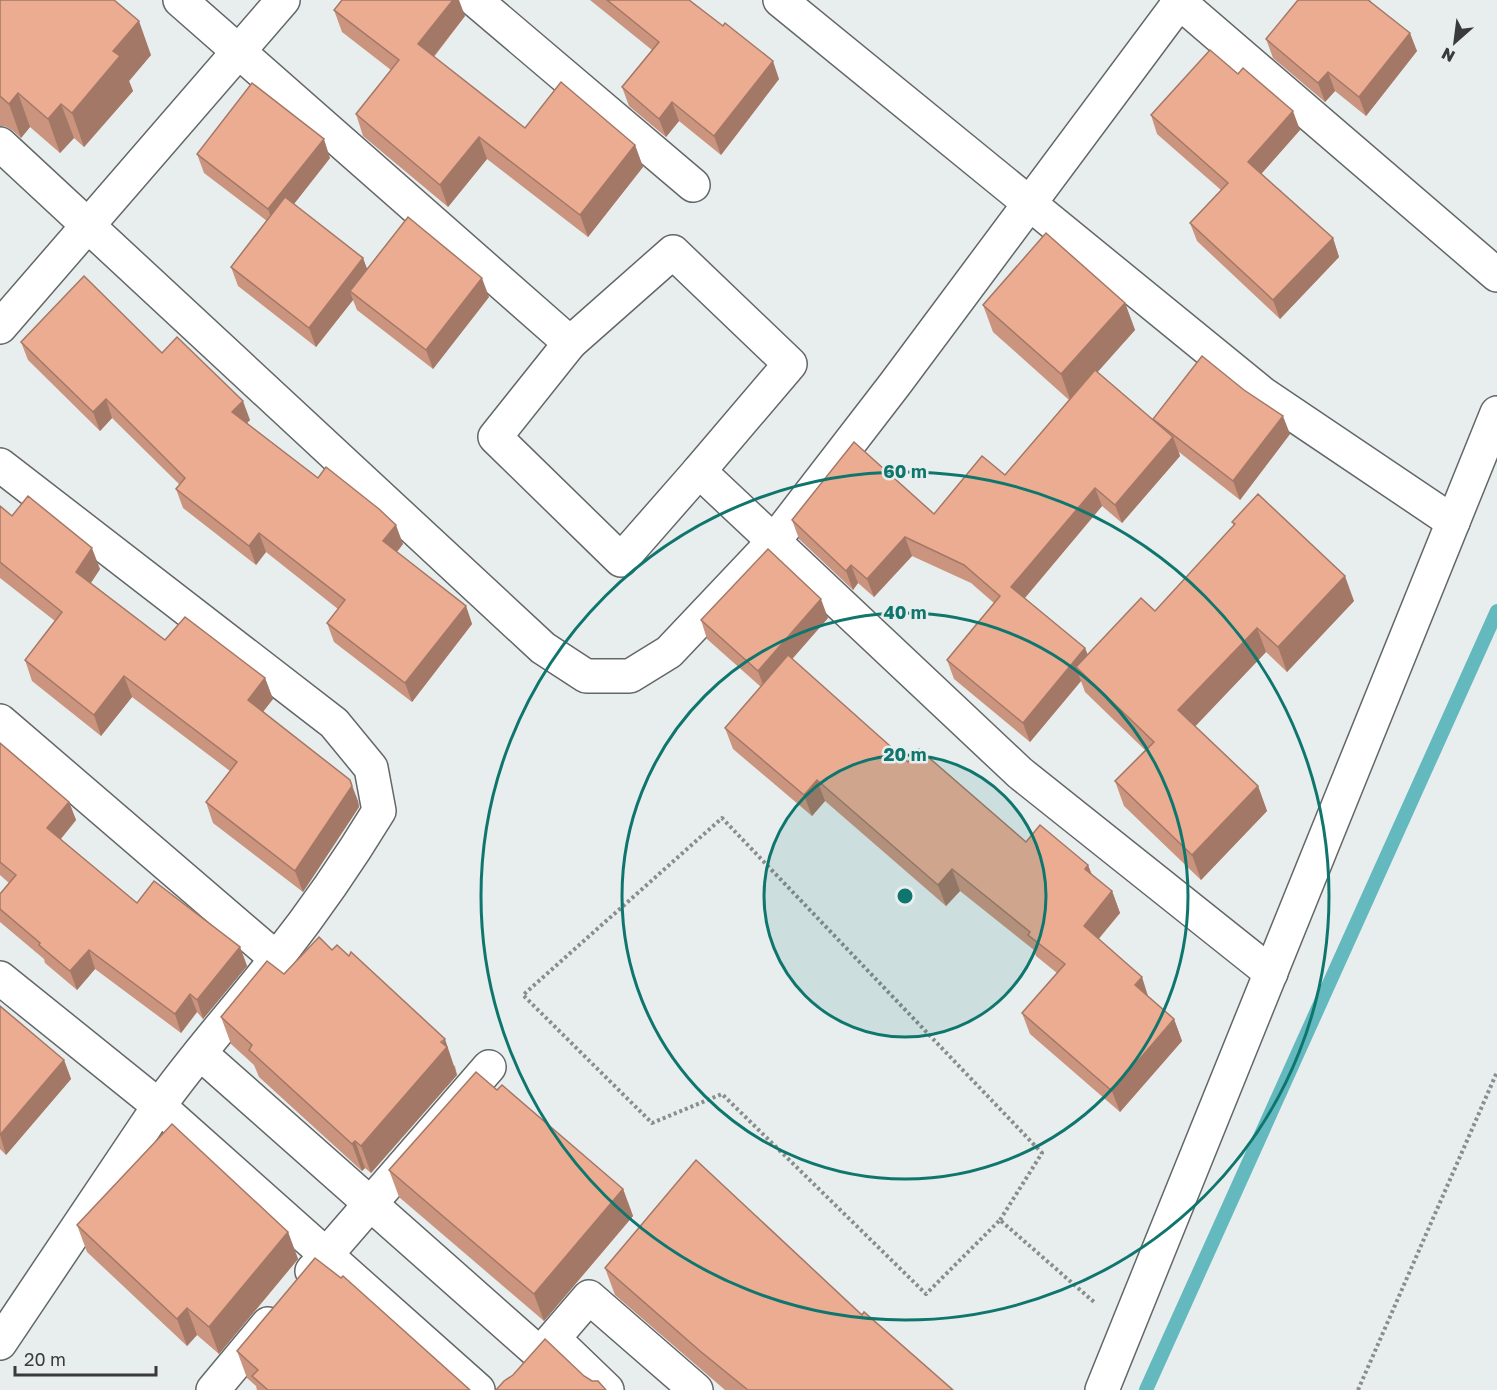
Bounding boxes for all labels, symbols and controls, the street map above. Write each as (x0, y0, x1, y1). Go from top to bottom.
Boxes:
north arrow (1425, 12, 1485, 72)
text: N (1438, 44, 1458, 67)
text: 60 m (883, 460, 927, 482)
text: 40 m (883, 601, 927, 623)
text: 20 m (884, 743, 926, 765)
centre of rings (895, 886, 915, 906)
scale bar (15, 1339, 156, 1377)
text: 20 m (24, 1348, 66, 1370)

